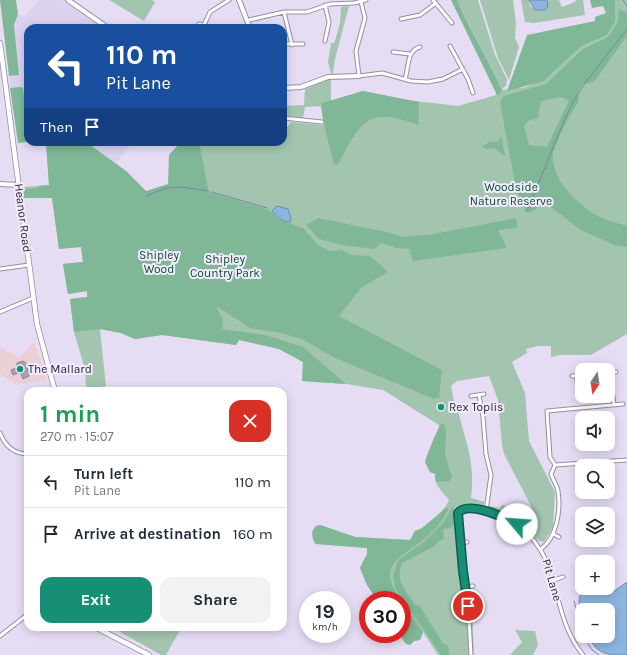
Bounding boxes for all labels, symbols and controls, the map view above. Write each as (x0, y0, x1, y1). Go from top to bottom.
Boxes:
text: 110 m (106, 38, 177, 71)
icon: left (40, 40, 92, 92)
text: Pit Lane (106, 72, 171, 94)
icon: arrive (81, 116, 103, 138)
text: Then (40, 118, 73, 136)
park label: Woodside Nature Reserve (470, 180, 552, 208)
street label: Heanor Road (12, 183, 34, 253)
park label: Shipley Wood (139, 248, 180, 276)
park label: Shipley Country Park (190, 252, 260, 280)
place label: The Mallard (28, 362, 92, 376)
north arrow (575, 363, 615, 403)
map controls (575, 363, 615, 643)
marker: The Mallard (15, 364, 25, 374)
text: 1 min (40, 400, 100, 428)
button: close (229, 400, 271, 442)
place label: Rex Toplis (449, 400, 503, 414)
marker: Rex Toplis (436, 402, 446, 412)
button: sound (575, 411, 615, 451)
text: 270 m · 15:07 (40, 429, 114, 444)
button: search (575, 459, 615, 499)
text: Turn left (74, 465, 133, 483)
icon: left (40, 471, 62, 493)
text: 110 m (235, 473, 271, 491)
text: Pit Lane (74, 483, 121, 498)
position arrow (496, 503, 538, 545)
button: layers (575, 507, 615, 547)
icon: arrive (40, 523, 62, 545)
text: Arrive at destination (74, 525, 221, 543)
text: 160 m (233, 525, 273, 543)
button: + (575, 555, 615, 595)
street label: Pit Lane (539, 557, 565, 603)
button: Exit (40, 577, 152, 623)
button: Share (160, 577, 271, 623)
pin (451, 589, 485, 623)
speed limit sign: 30 (359, 591, 411, 643)
icon: arrive (457, 595, 479, 617)
text: 19 (315, 600, 335, 623)
button: − (575, 603, 615, 643)
text: km/h (312, 621, 338, 633)

